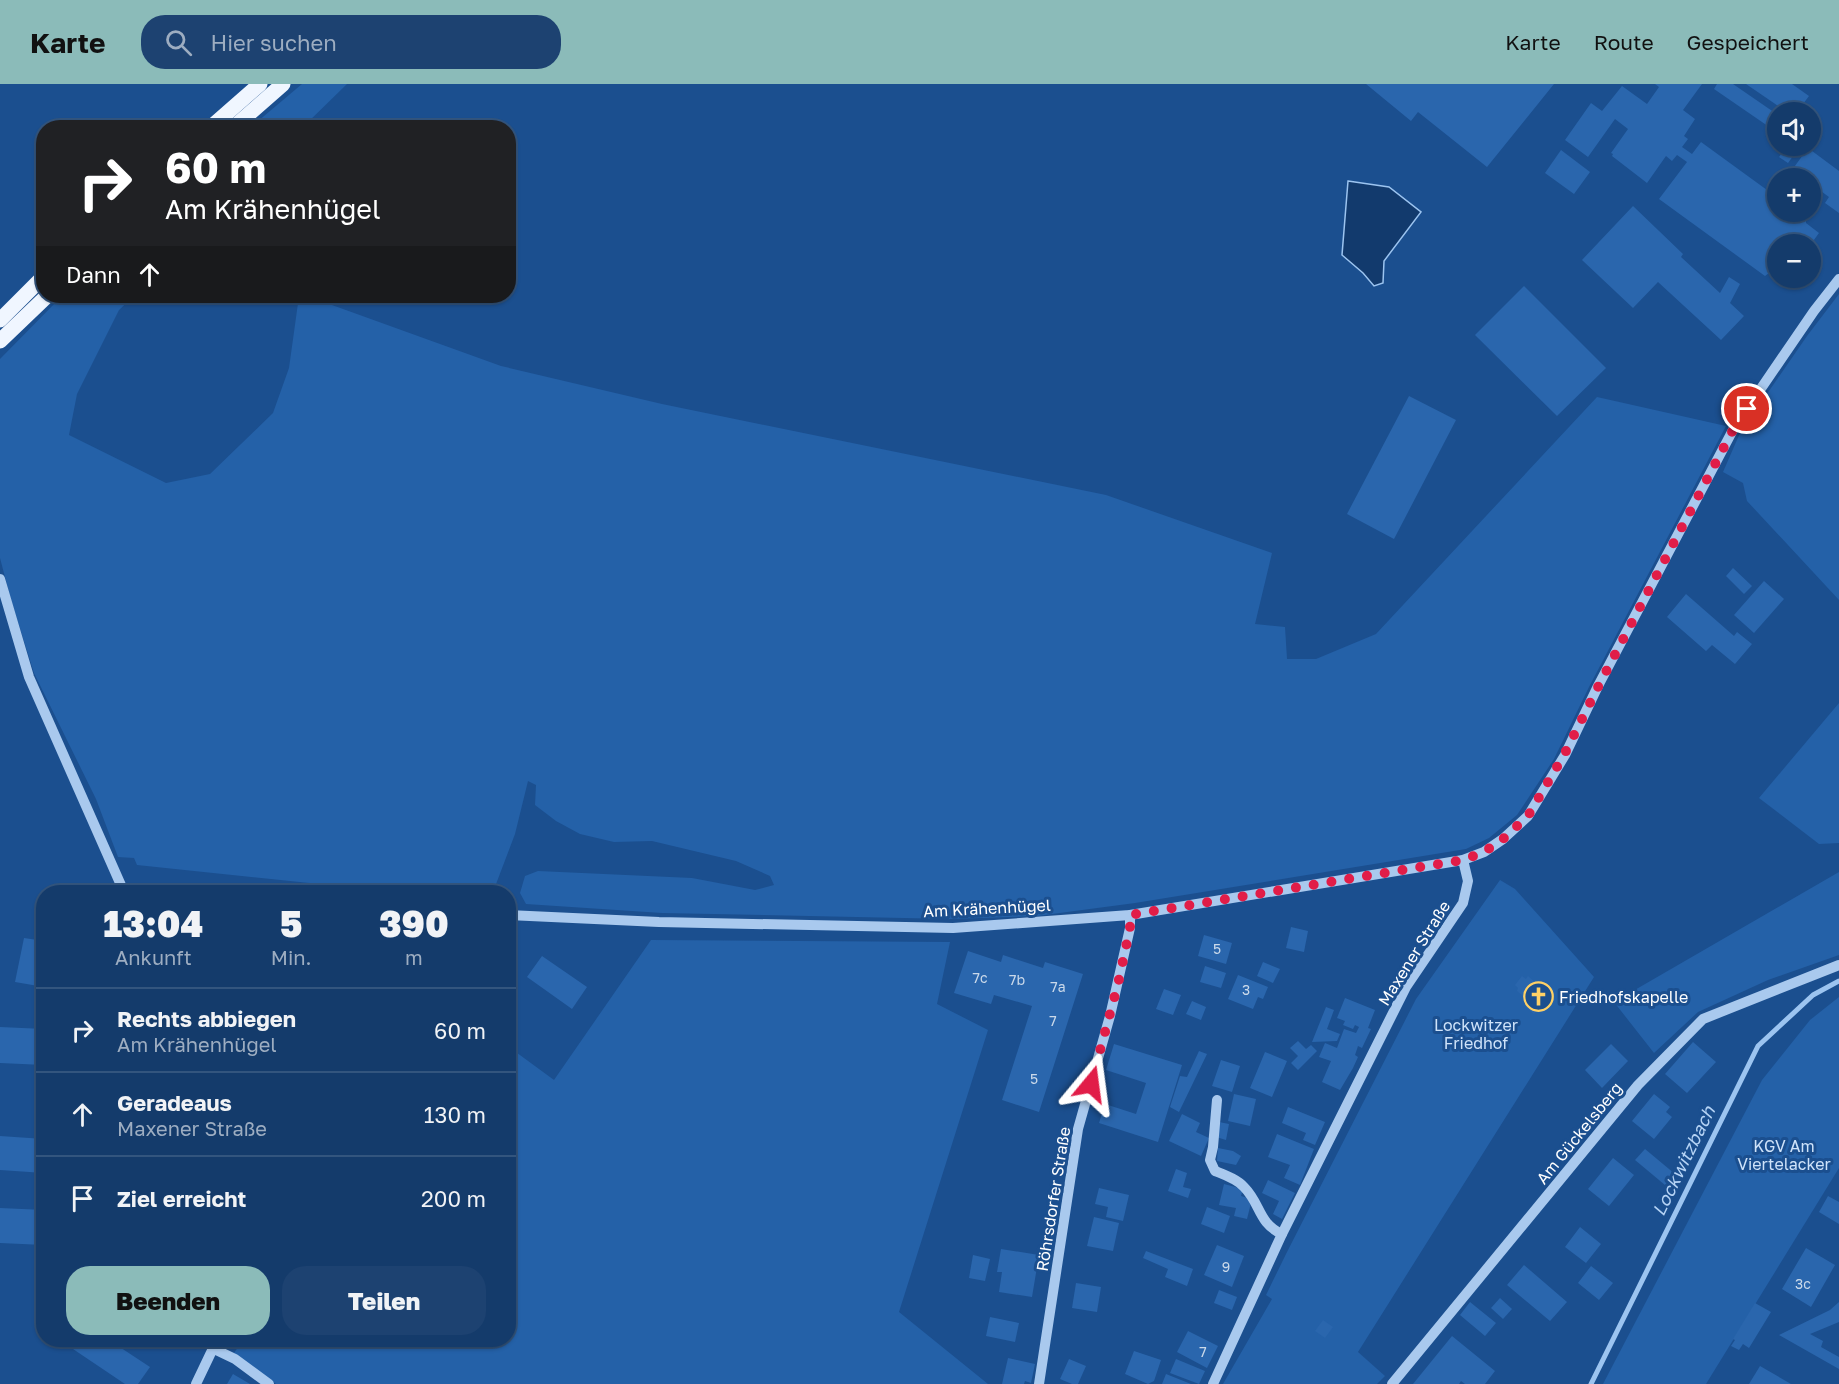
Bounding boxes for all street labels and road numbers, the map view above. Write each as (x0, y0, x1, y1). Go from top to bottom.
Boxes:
street label: Am Krähenhügel (923, 895, 1051, 921)
street label: Maxener Straße (1374, 897, 1454, 1009)
street label: Am Gückelsberg (1532, 1078, 1626, 1188)
street label: Röhrsdorfer Straße (1032, 1125, 1074, 1273)

